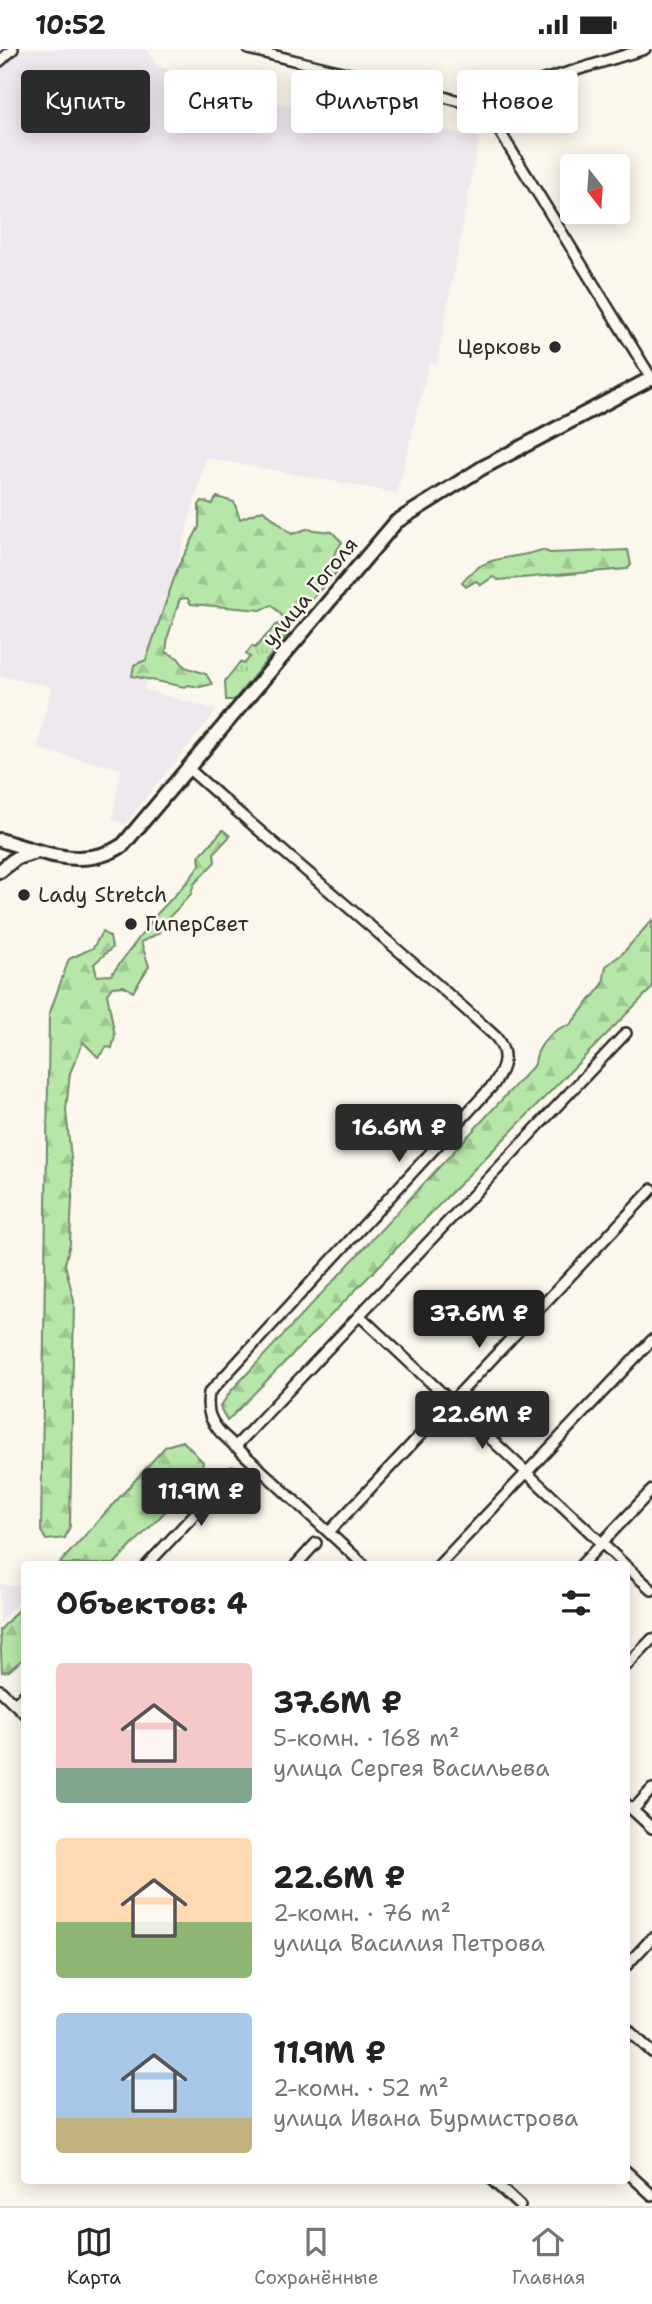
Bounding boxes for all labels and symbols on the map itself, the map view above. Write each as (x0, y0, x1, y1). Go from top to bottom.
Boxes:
north arrow (560, 154, 630, 224)
place label: Церковь (457, 333, 541, 361)
marker: Церковь (547, 339, 563, 355)
street label: улица Гоголя (256, 531, 364, 653)
place label: Lady Stretch (38, 881, 167, 909)
marker: Lady Stretch (16, 887, 32, 903)
place label: ГиперСвет (145, 910, 249, 938)
marker: ГиперСвет (123, 916, 139, 932)
pin: 16.6M ₽ (334, 1105, 464, 1164)
pin: 37.6M ₽ (414, 1291, 544, 1350)
pin: 22.6M ₽ (417, 1391, 547, 1451)
pin: 11.9M ₽ (136, 1469, 266, 1528)

